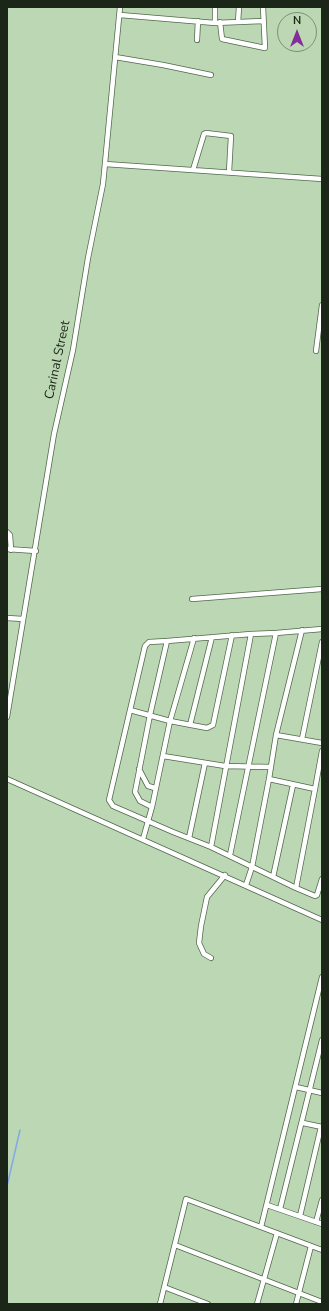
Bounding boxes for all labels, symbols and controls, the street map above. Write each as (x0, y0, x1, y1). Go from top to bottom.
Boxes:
north arrow (277, 12, 317, 52)
text: N (293, 13, 301, 28)
street label: Carinal Street (42, 319, 74, 401)

